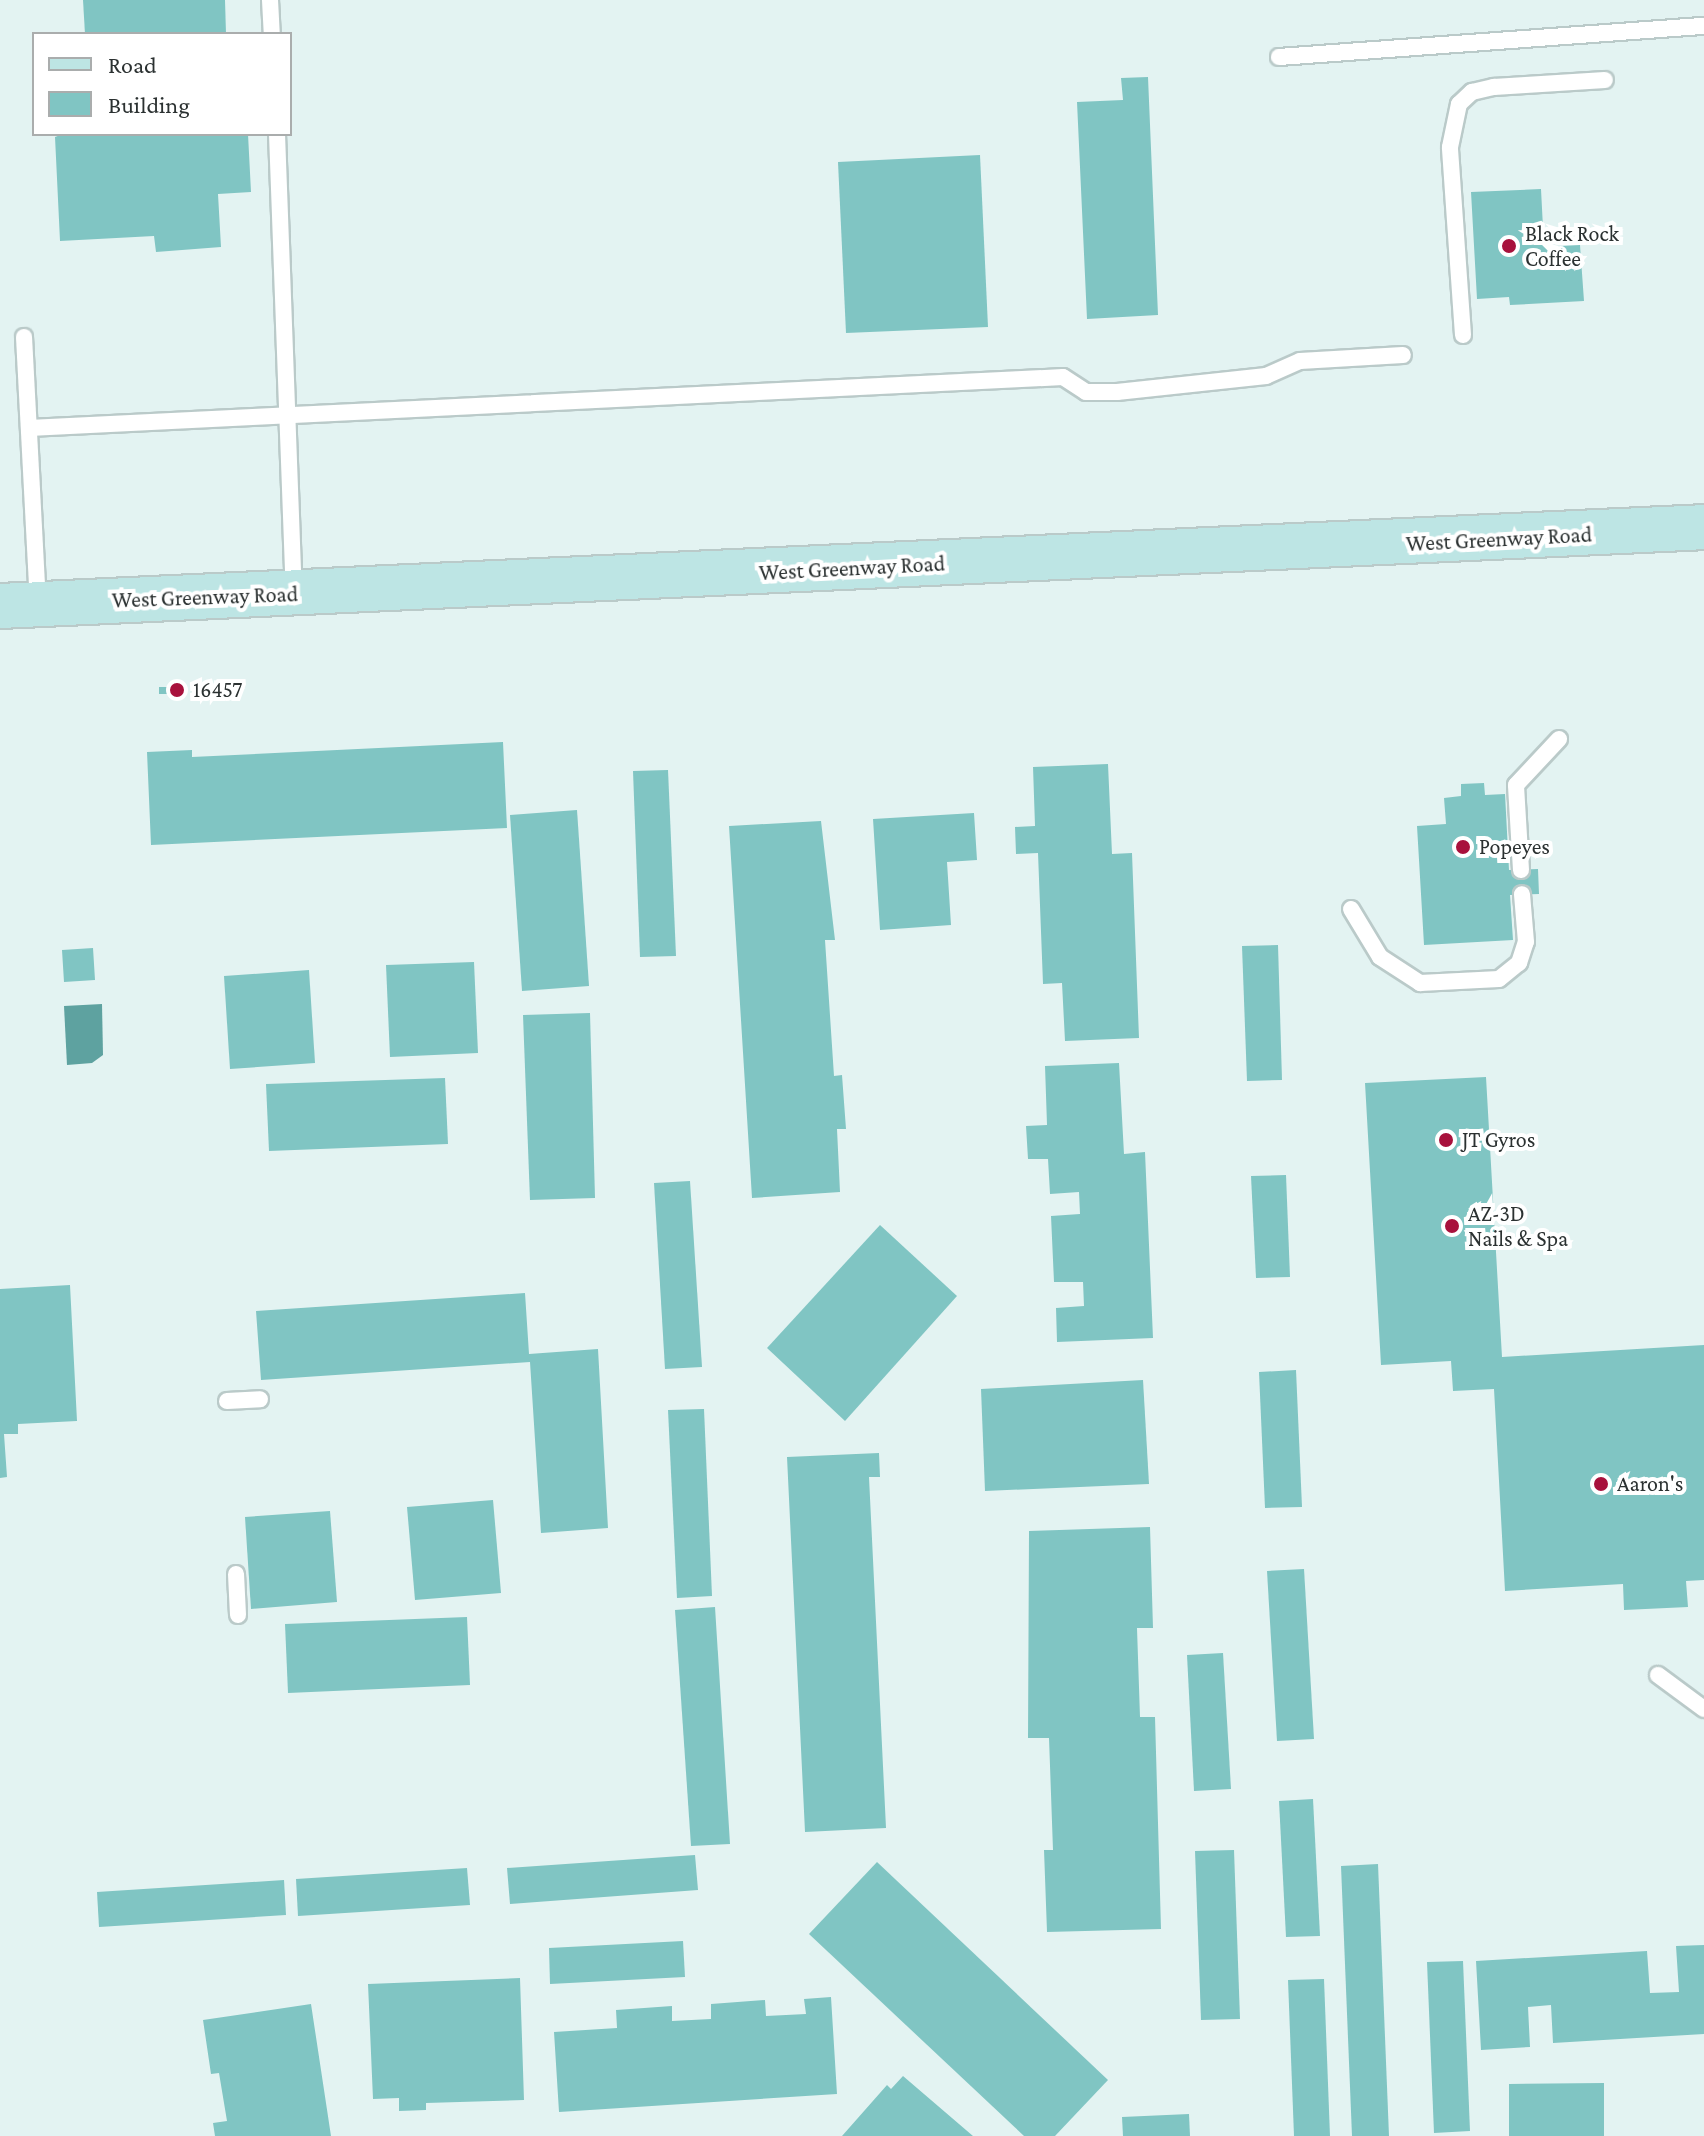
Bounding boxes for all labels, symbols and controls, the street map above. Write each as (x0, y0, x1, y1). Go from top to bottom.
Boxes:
legend (32, 32, 292, 136)
text: Road (108, 51, 157, 78)
text: Building (108, 91, 190, 118)
place label: Black Rock Coffee (1525, 220, 1619, 272)
marker: Black Rock Coffee (1500, 237, 1518, 255)
street label: West Greenway Road (1405, 521, 1593, 557)
street label: West Greenway Road (758, 550, 946, 586)
street label: West Greenway Road (111, 581, 299, 613)
place label: 16457 (193, 677, 242, 703)
marker: 16457 (168, 681, 186, 699)
place label: Popeyes (1479, 834, 1550, 860)
marker: Popeyes (1454, 838, 1472, 856)
place label: JT Gyros (1462, 1127, 1535, 1153)
marker: JT Gyros (1437, 1131, 1455, 1149)
place label: AZ-3D Nails & Spa (1468, 1200, 1568, 1252)
marker: AZ-3D Nails & Spa (1443, 1217, 1461, 1235)
place label: Aaron's (1617, 1471, 1683, 1497)
marker: Aaron's (1592, 1475, 1610, 1493)

